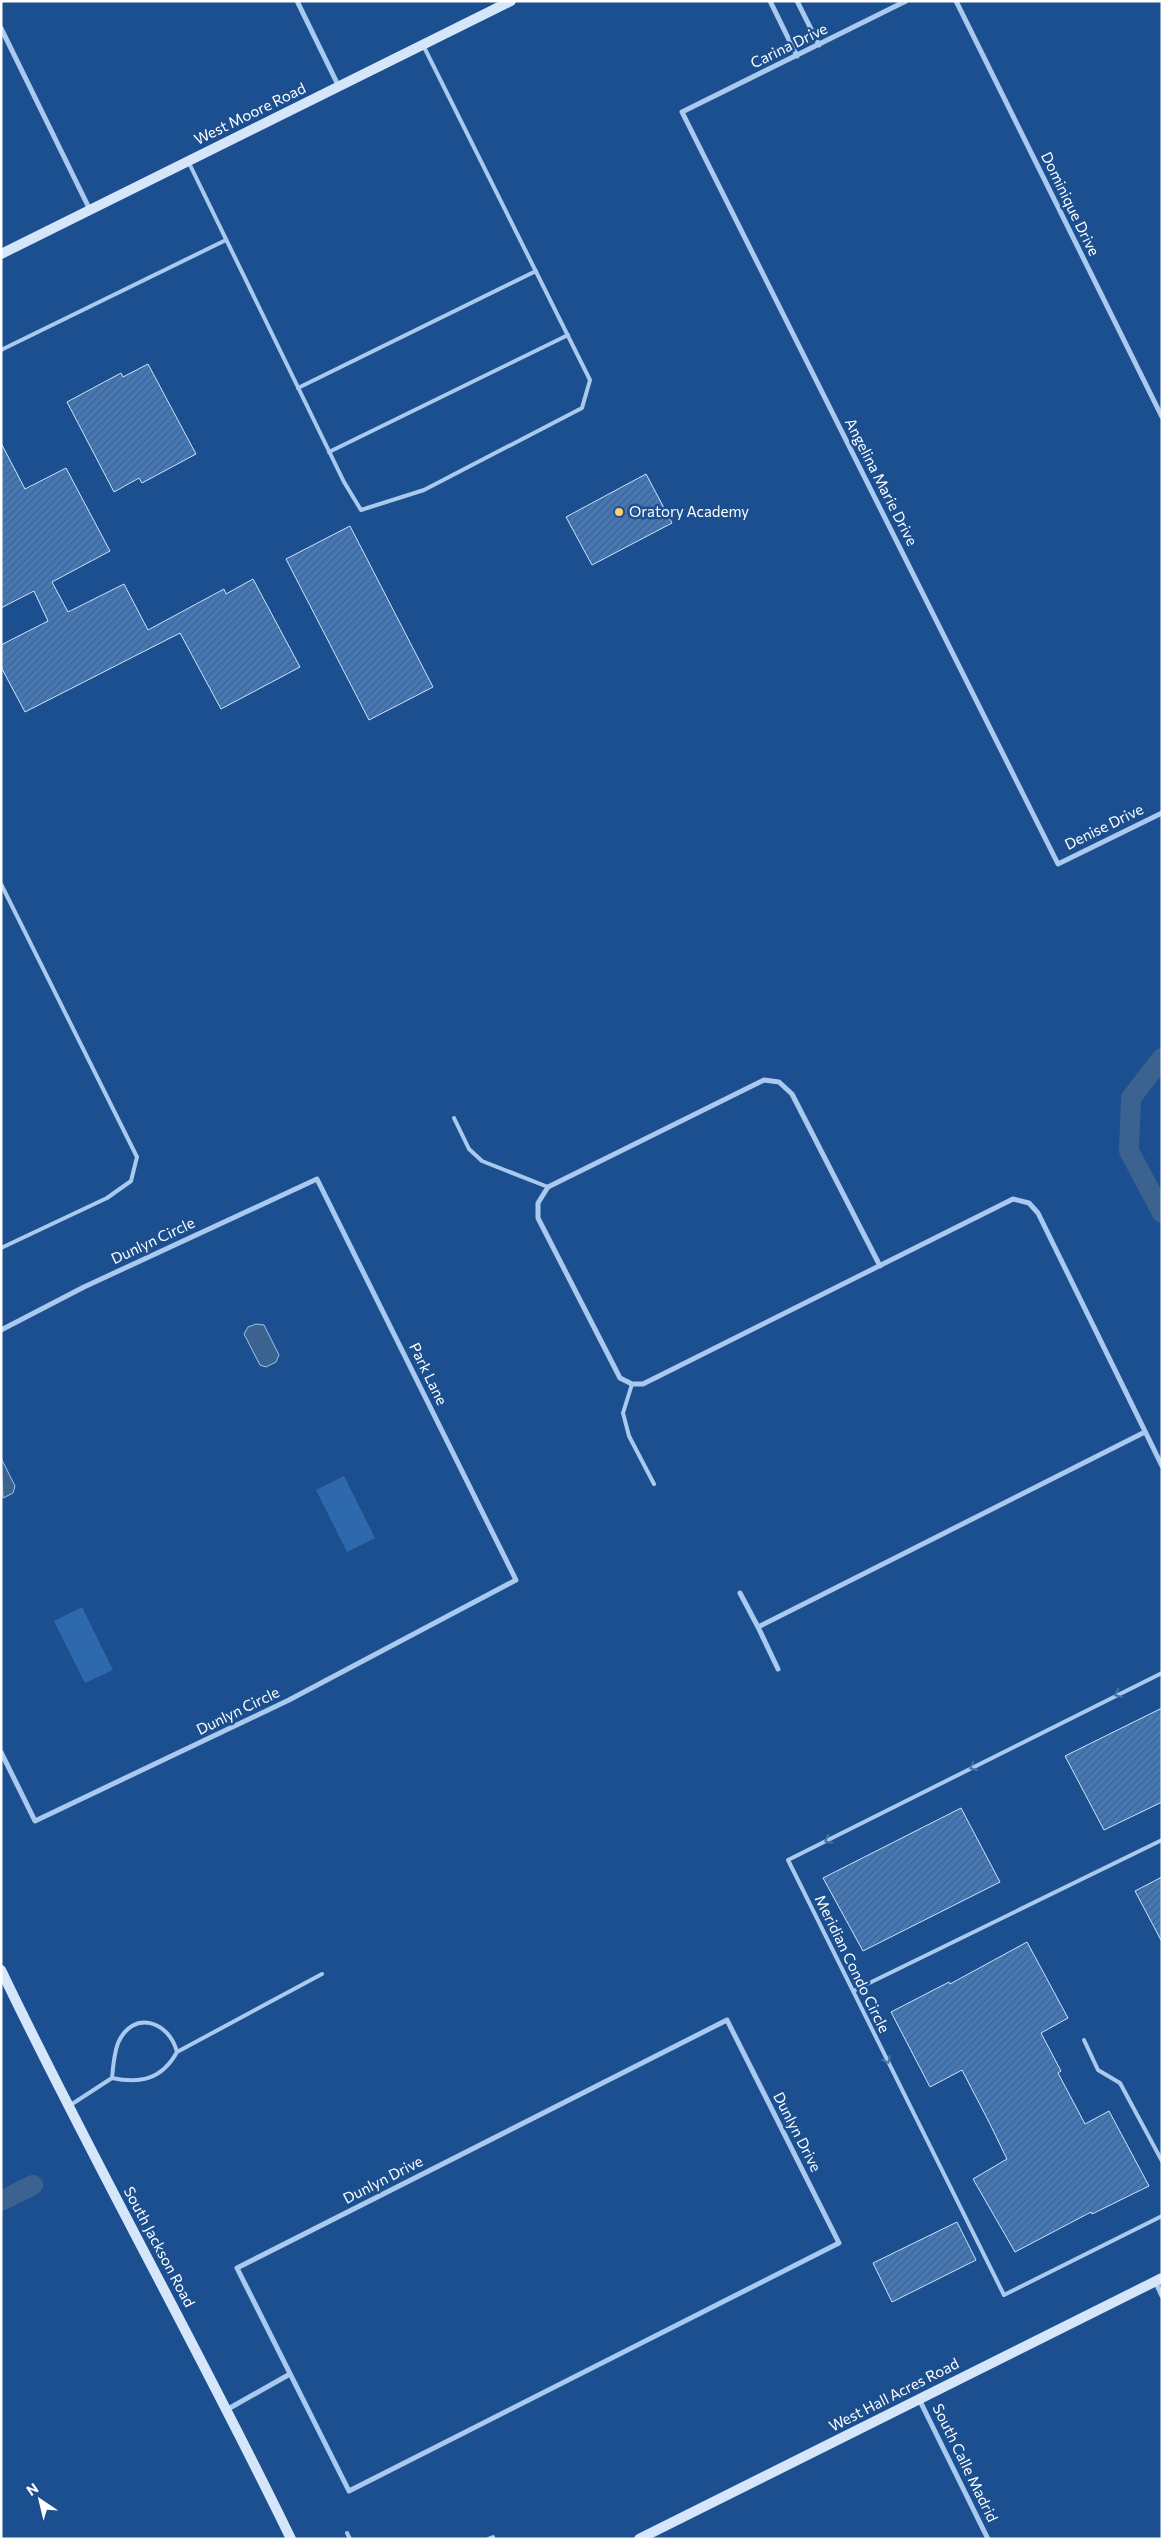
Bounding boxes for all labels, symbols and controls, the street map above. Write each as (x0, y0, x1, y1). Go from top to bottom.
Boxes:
street label: Carina Drive (747, 19, 830, 71)
street label: West Moore Road (191, 78, 308, 148)
street label: Dominique Drive (1038, 149, 1104, 259)
street label: Angelina Marie Drive (842, 415, 922, 548)
place label: Oratory Academy (629, 502, 749, 520)
marker: Oratory Academy (613, 506, 625, 518)
street label: Denise Drive (1061, 799, 1146, 853)
street label: Dunlyn Circle (108, 1213, 197, 1267)
street label: Park Lane (406, 1339, 452, 1408)
street label: Dunlyn Circle (193, 1682, 282, 1738)
one-way arrow (1114, 1688, 1123, 1698)
one-way arrow (969, 1761, 978, 1771)
one-way arrow (824, 1834, 833, 1844)
street label: Meridian Condo Circle (812, 1892, 894, 2036)
one-way arrow (881, 2055, 892, 2064)
street label: Dunlyn Drive (770, 2089, 826, 2175)
street label: Dunlyn Drive (340, 2151, 426, 2207)
street label: South Jackson Road (121, 2183, 199, 2310)
street label: West Hall Acres Road (826, 2354, 961, 2435)
street label: South Calle Madrid (929, 2400, 1002, 2525)
north arrow (15, 2475, 65, 2525)
text: N (23, 2479, 41, 2499)

